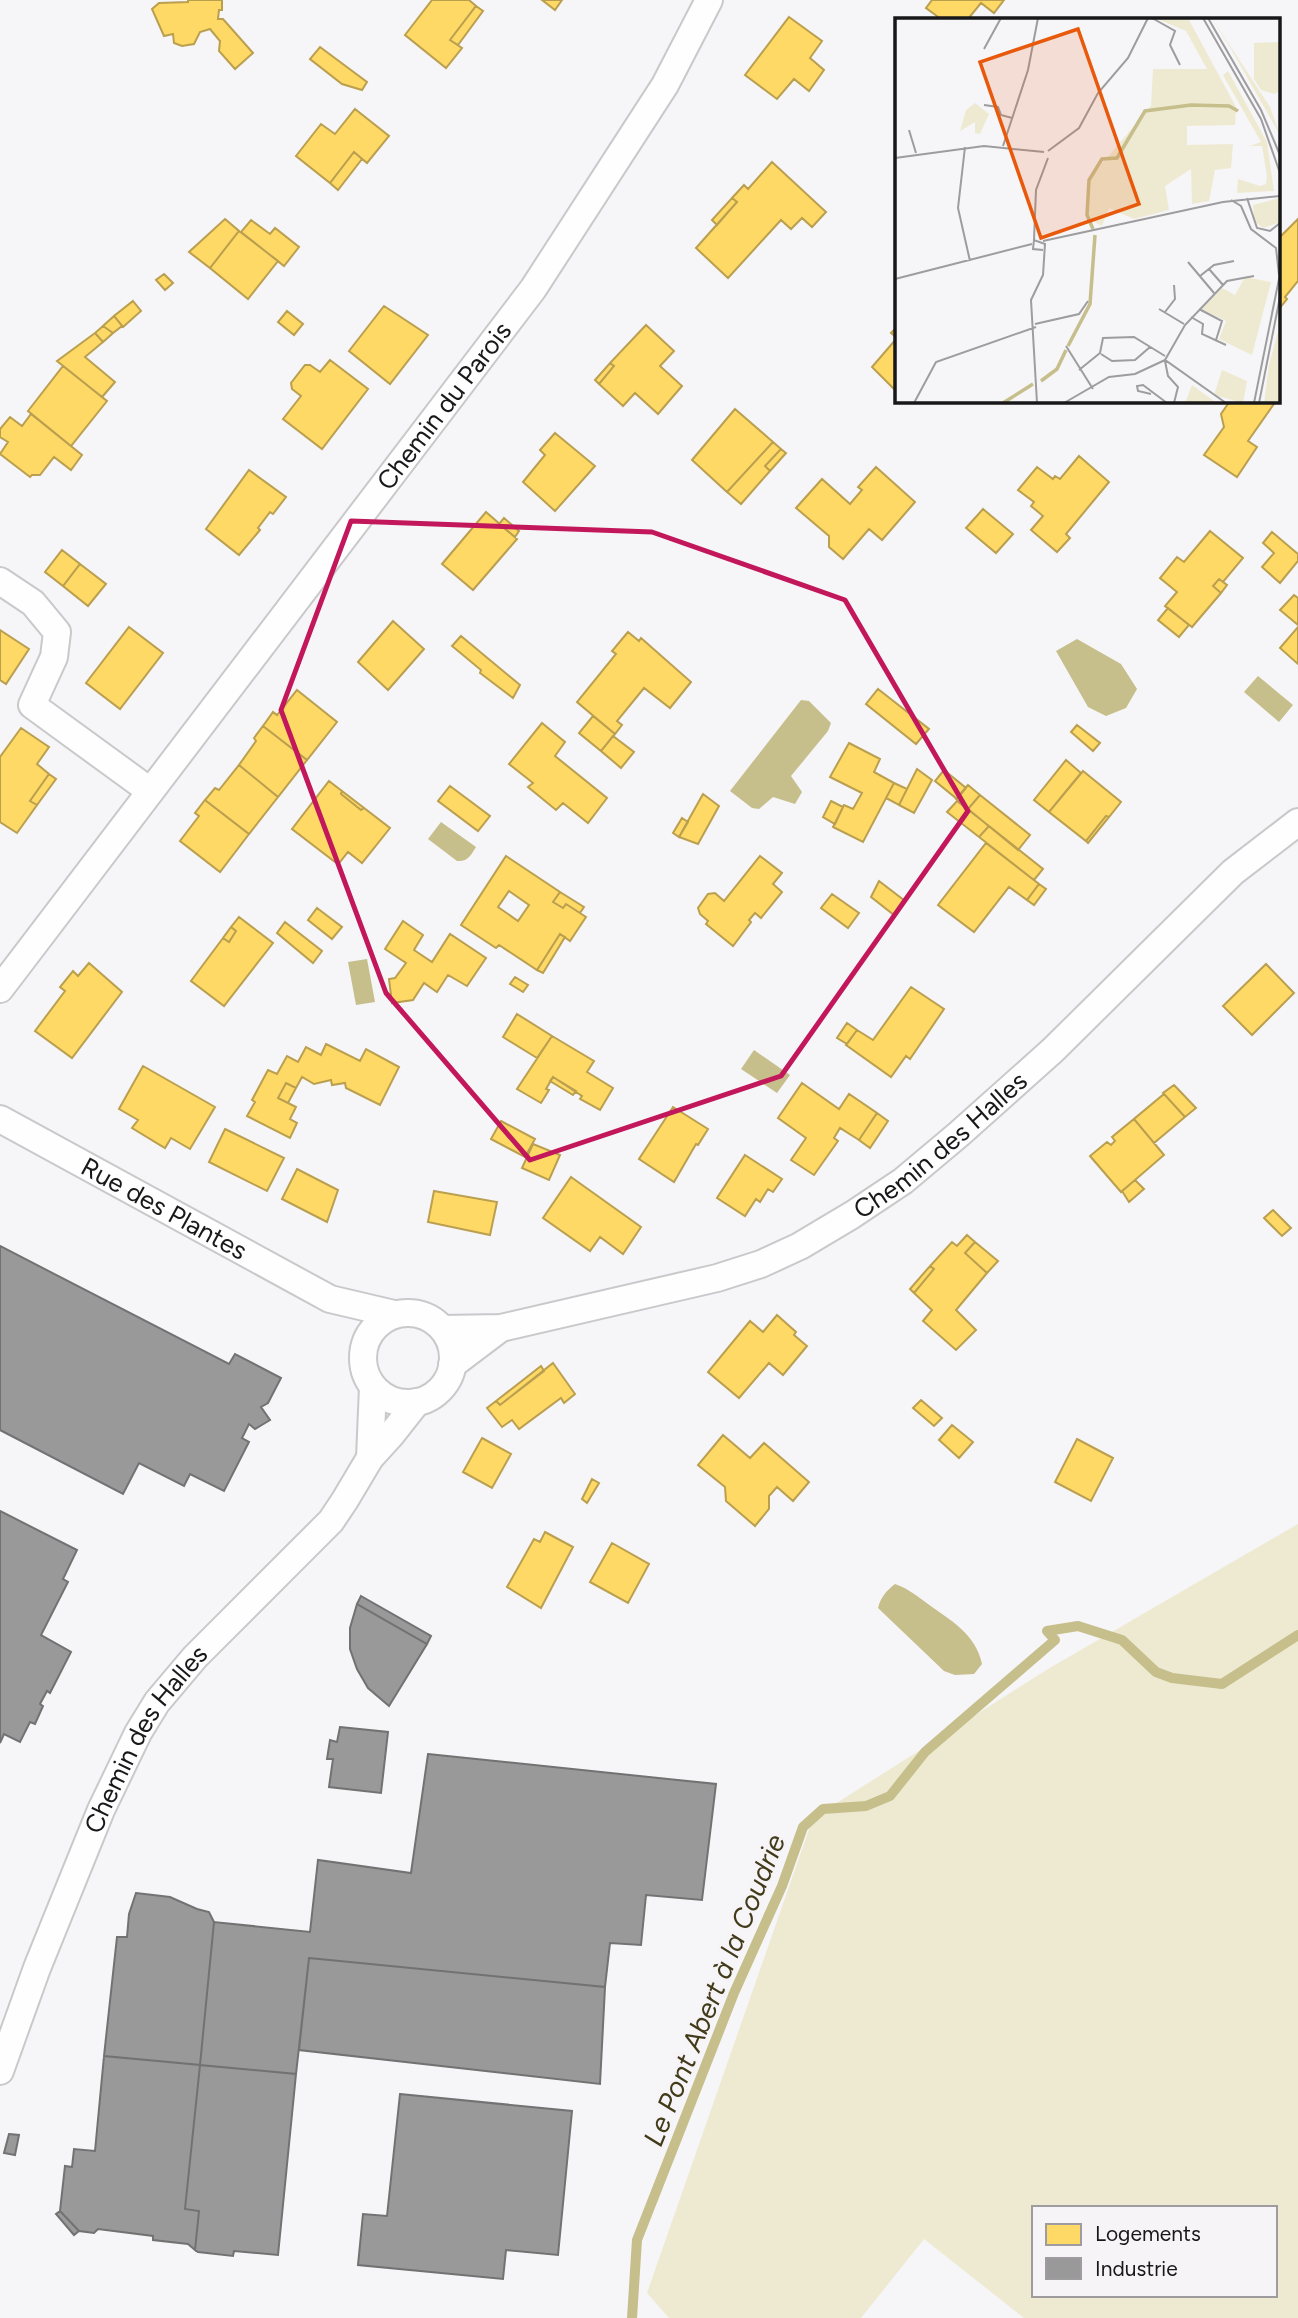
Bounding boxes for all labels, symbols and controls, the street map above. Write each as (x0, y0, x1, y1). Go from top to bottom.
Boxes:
inset map (895, 18, 1280, 402)
street label: Chemin du Parois (370, 315, 518, 496)
street label: Chemin des Halles (847, 1065, 1034, 1226)
street label: Rue des Plantes (76, 1150, 253, 1267)
street label: Chemin des Halles (77, 1638, 214, 1838)
water label: Le Pont Abert à la Coudrie (636, 1829, 792, 2151)
legend (1032, 2206, 1277, 2297)
text: Logements (1095, 2221, 1201, 2246)
text: Industrie (1095, 2256, 1178, 2281)

